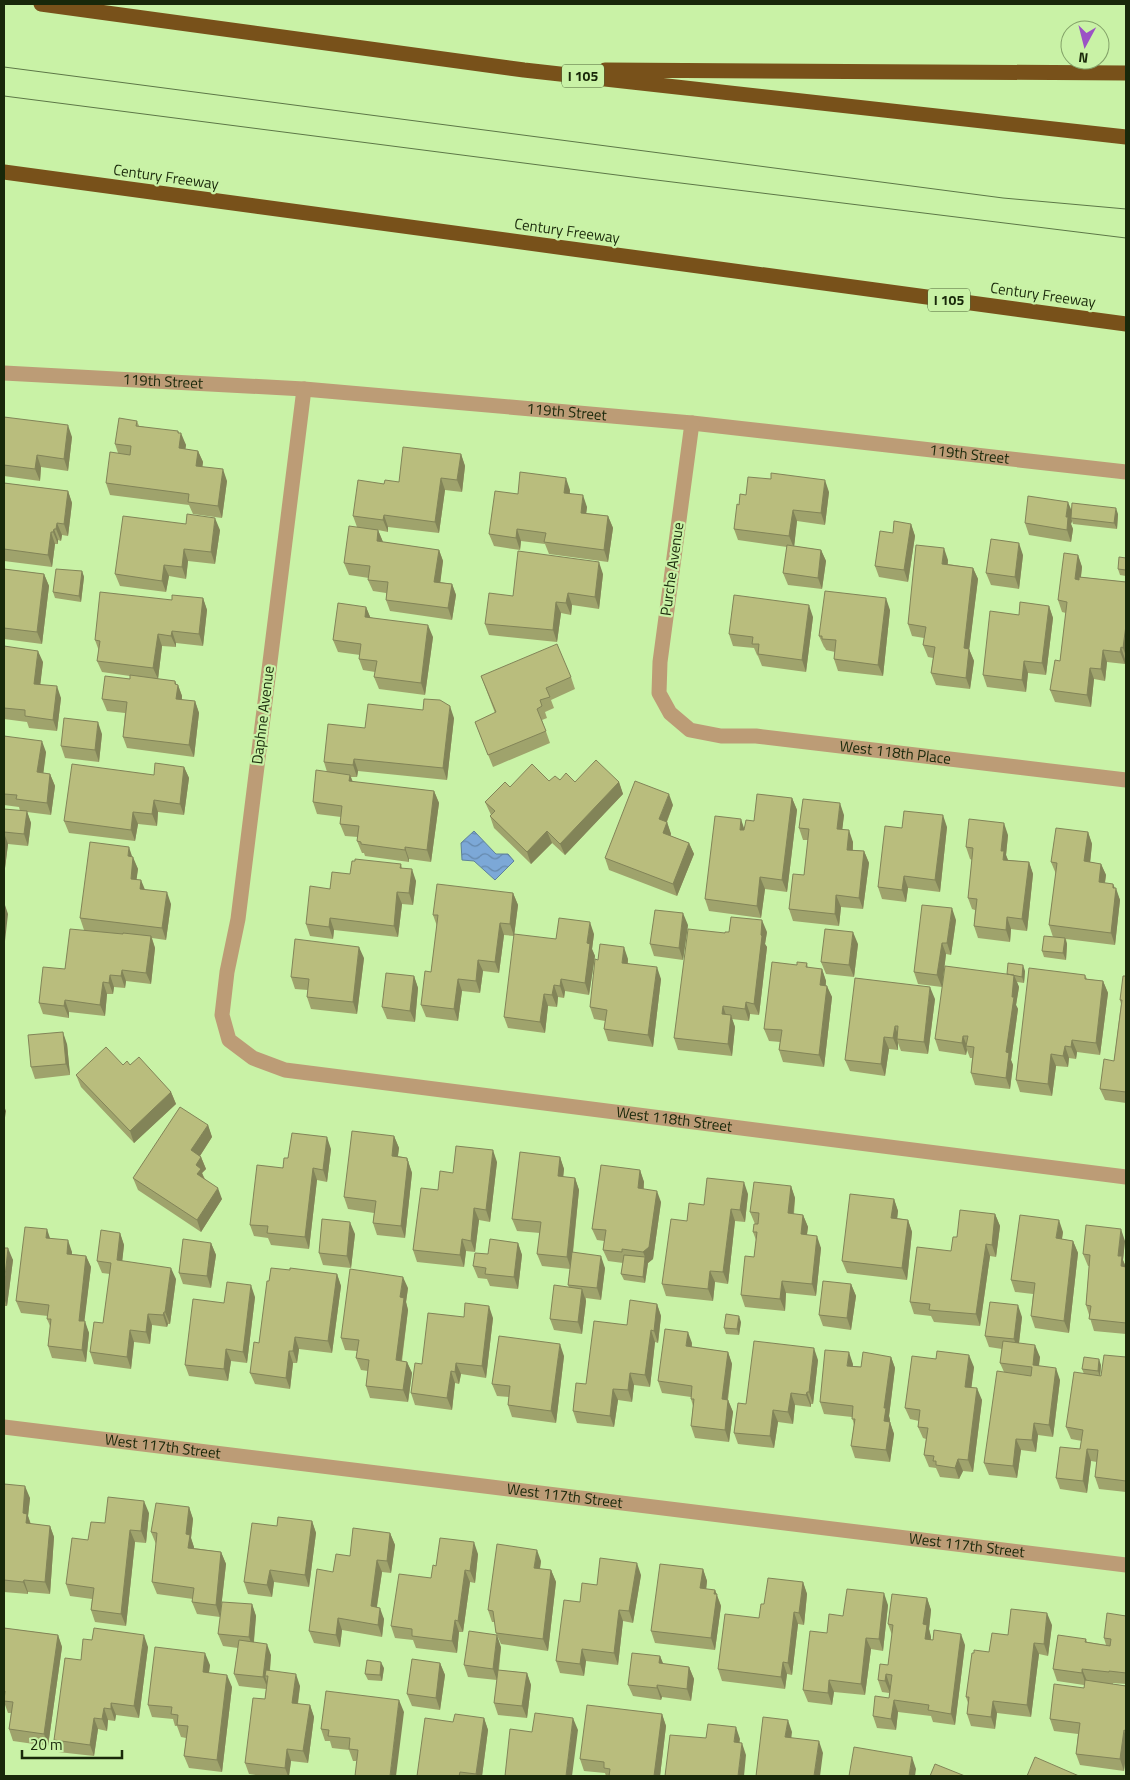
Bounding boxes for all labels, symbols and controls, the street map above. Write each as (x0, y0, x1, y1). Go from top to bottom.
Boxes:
north arrow (1060, 20, 1110, 70)
text: N (1077, 47, 1089, 69)
road number: I 105 (562, 64, 604, 88)
street label: Century Freeway (112, 158, 220, 195)
street label: Century Freeway (513, 212, 621, 249)
street label: Century Freeway (989, 276, 1097, 313)
road number: I 105 (928, 288, 970, 312)
street label: 119th Street (122, 367, 204, 395)
street label: 119th Street (525, 397, 608, 427)
street label: 119th Street (928, 438, 1011, 470)
street label: Purche Avenue (654, 521, 689, 617)
street label: Daphne Avenue (245, 664, 280, 765)
street label: West 118th Place (838, 734, 952, 770)
street label: West 118th Street (615, 1100, 734, 1138)
street label: West 117th Street (104, 1427, 223, 1465)
street label: West 117th Street (506, 1477, 625, 1514)
street label: West 117th Street (907, 1526, 1027, 1564)
scale bar (22, 1728, 122, 1760)
text: 20 m (30, 1733, 63, 1756)

